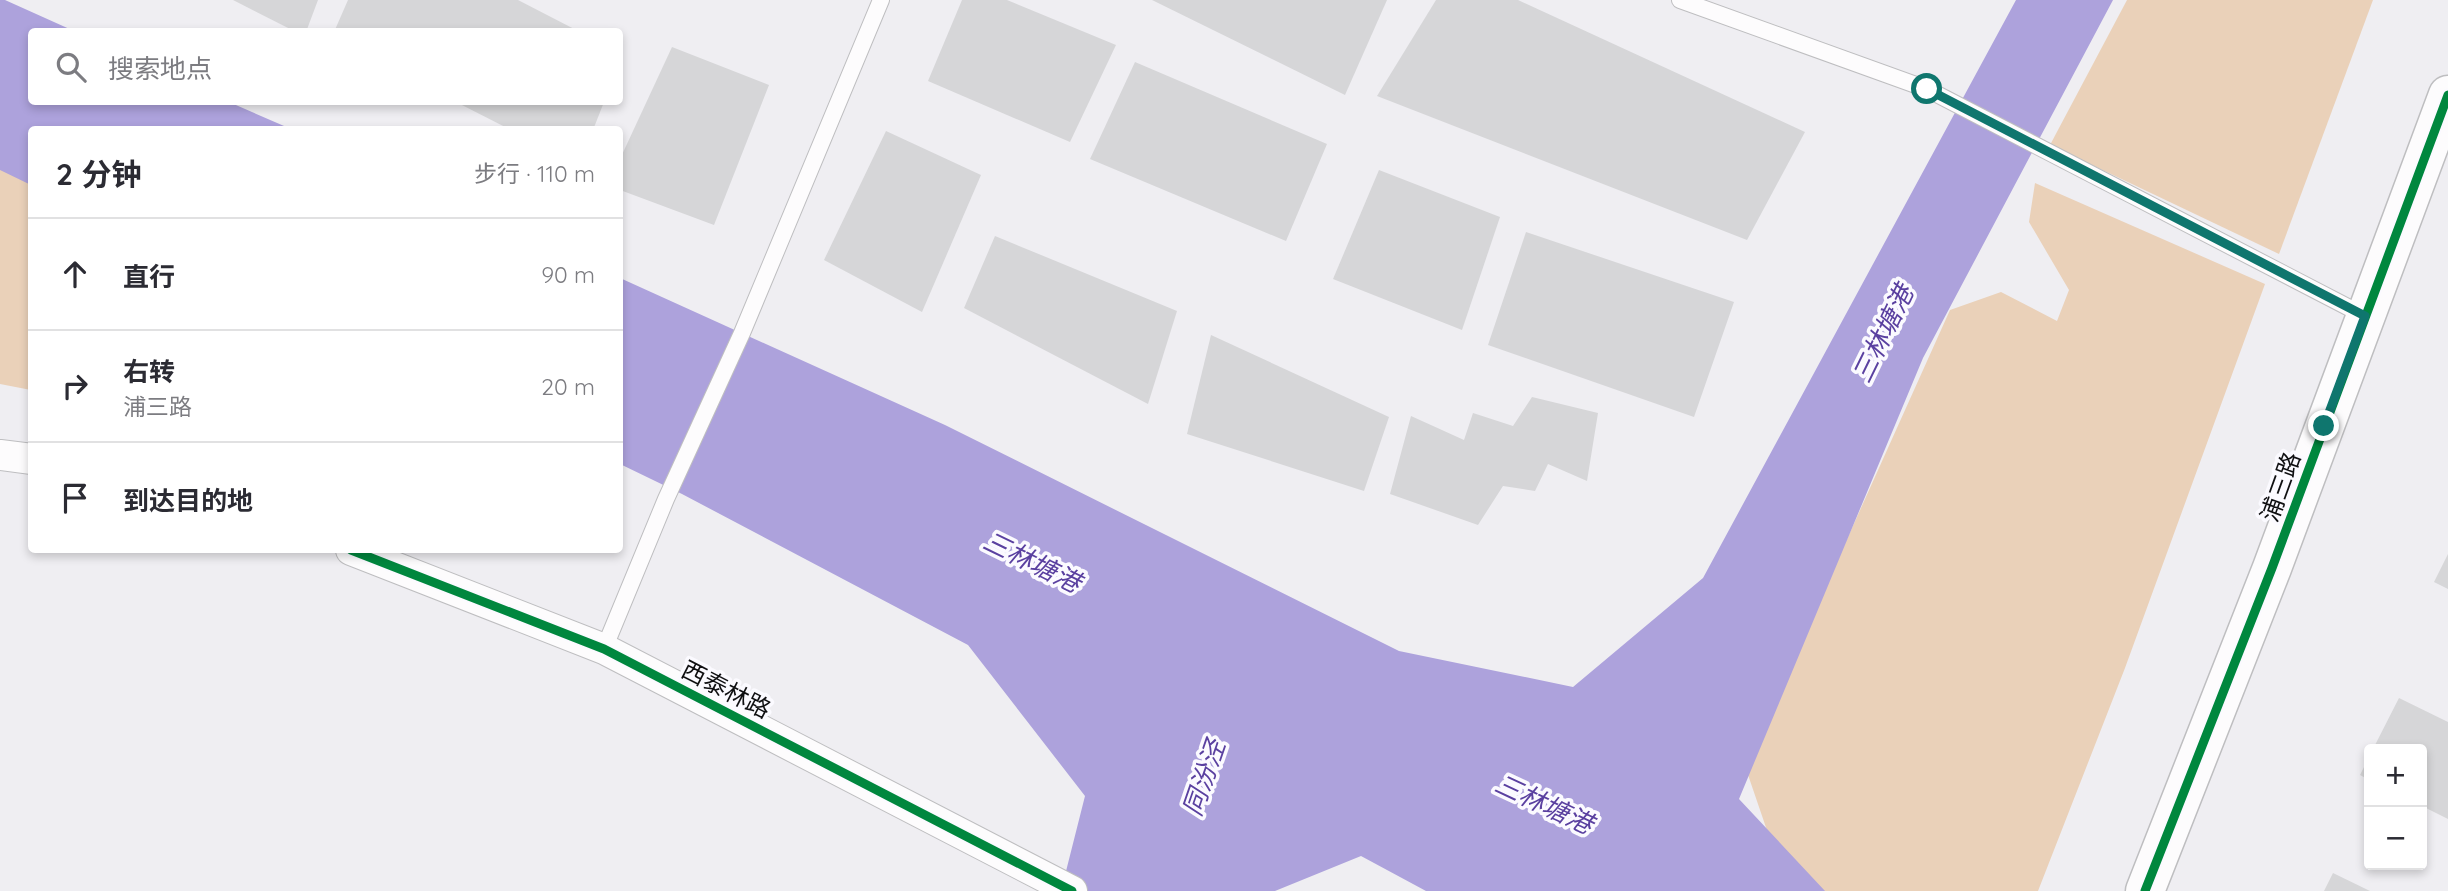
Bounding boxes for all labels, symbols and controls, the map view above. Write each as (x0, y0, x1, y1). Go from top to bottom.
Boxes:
search box (28, 28, 623, 105)
icon: search (52, 48, 90, 86)
text: 搜索地点 (108, 52, 212, 85)
route start (1911, 73, 1942, 104)
text: 2 分钟 (56, 155, 141, 193)
text: 步行 · 110 m (474, 159, 595, 188)
icon: ahead (56, 255, 94, 293)
text: 直行 (123, 260, 175, 293)
text: 90 m (541, 260, 595, 289)
water label: 三林塘港 (1845, 276, 1922, 388)
text: 右转 (123, 355, 175, 388)
icon: right (56, 367, 94, 405)
text: 20 m (541, 372, 595, 401)
text: 浦三路 (123, 392, 192, 421)
route end (2308, 410, 2339, 441)
street label: 浦三路 (2254, 448, 2306, 526)
icon: arrive (56, 479, 94, 517)
text: 到达目的地 (123, 484, 253, 517)
water label: 三林塘港 (978, 524, 1090, 601)
street label: 西泰林路 (677, 654, 776, 724)
water label: 同汾泾 (1175, 733, 1233, 820)
map controls (2364, 744, 2427, 870)
button: + (2364, 744, 2427, 807)
water label: 三林塘港 (1490, 767, 1602, 842)
button: − (2364, 807, 2427, 870)

